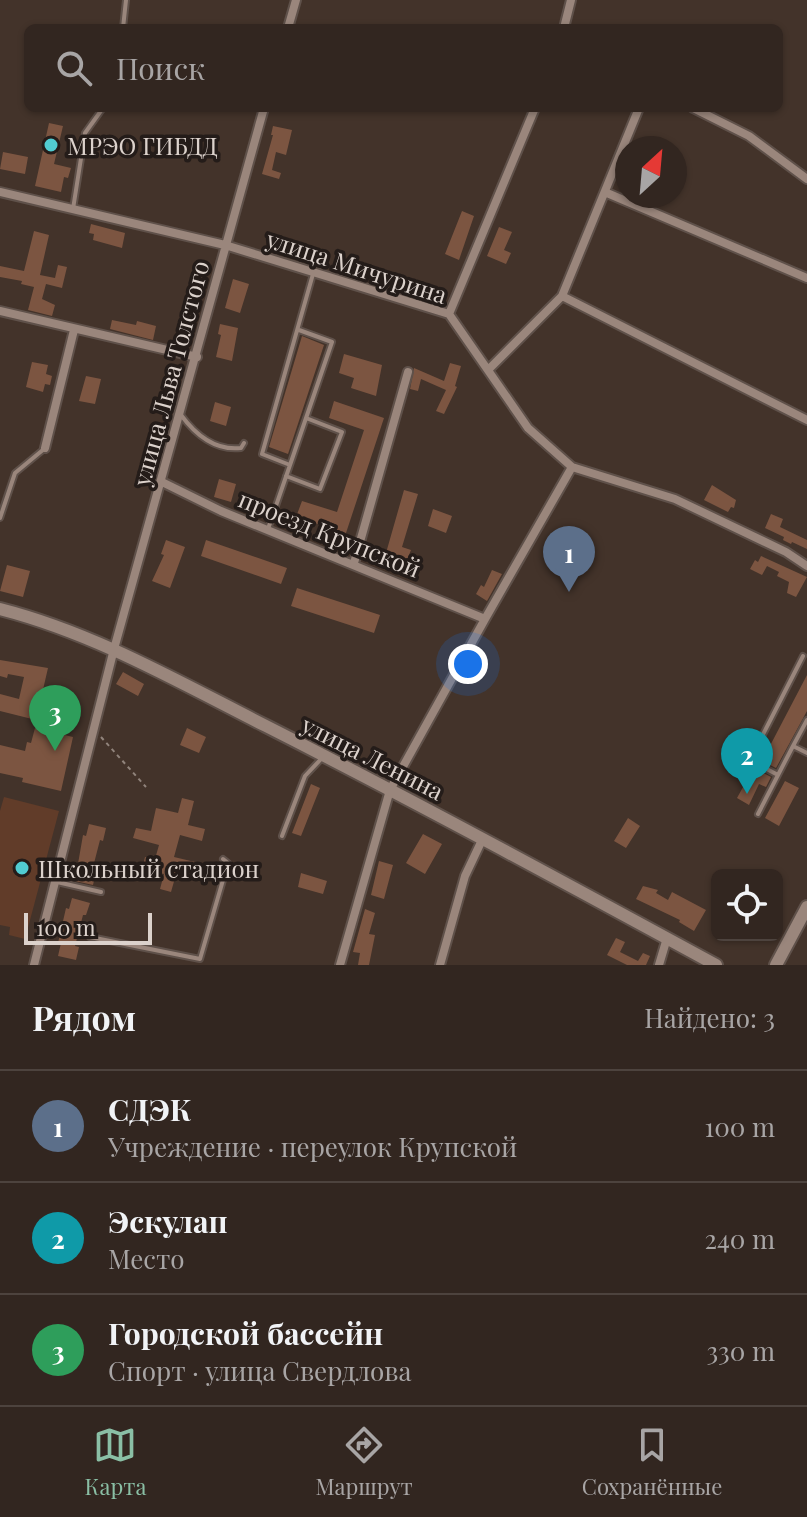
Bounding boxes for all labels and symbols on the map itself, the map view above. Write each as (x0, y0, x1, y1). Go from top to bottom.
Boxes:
place label: МРЭО ГИБДД (67, 129, 218, 161)
marker: МРЭО ГИБДД (42, 136, 60, 154)
north arrow (615, 136, 687, 208)
street label: улица Мичурина (262, 221, 451, 310)
street label: улица Льва Толстого (124, 257, 215, 490)
street label: проезд Крупской (234, 482, 426, 584)
pin: 1 (543, 526, 595, 592)
your location (448, 644, 488, 684)
pin: 3 (29, 685, 81, 751)
street label: улица Ленина (296, 707, 449, 807)
pin: 2 (721, 728, 773, 794)
place label: Школьный стадион (38, 852, 259, 884)
marker: Школьный стадион (13, 859, 31, 877)
scale bar (24, 909, 152, 945)

